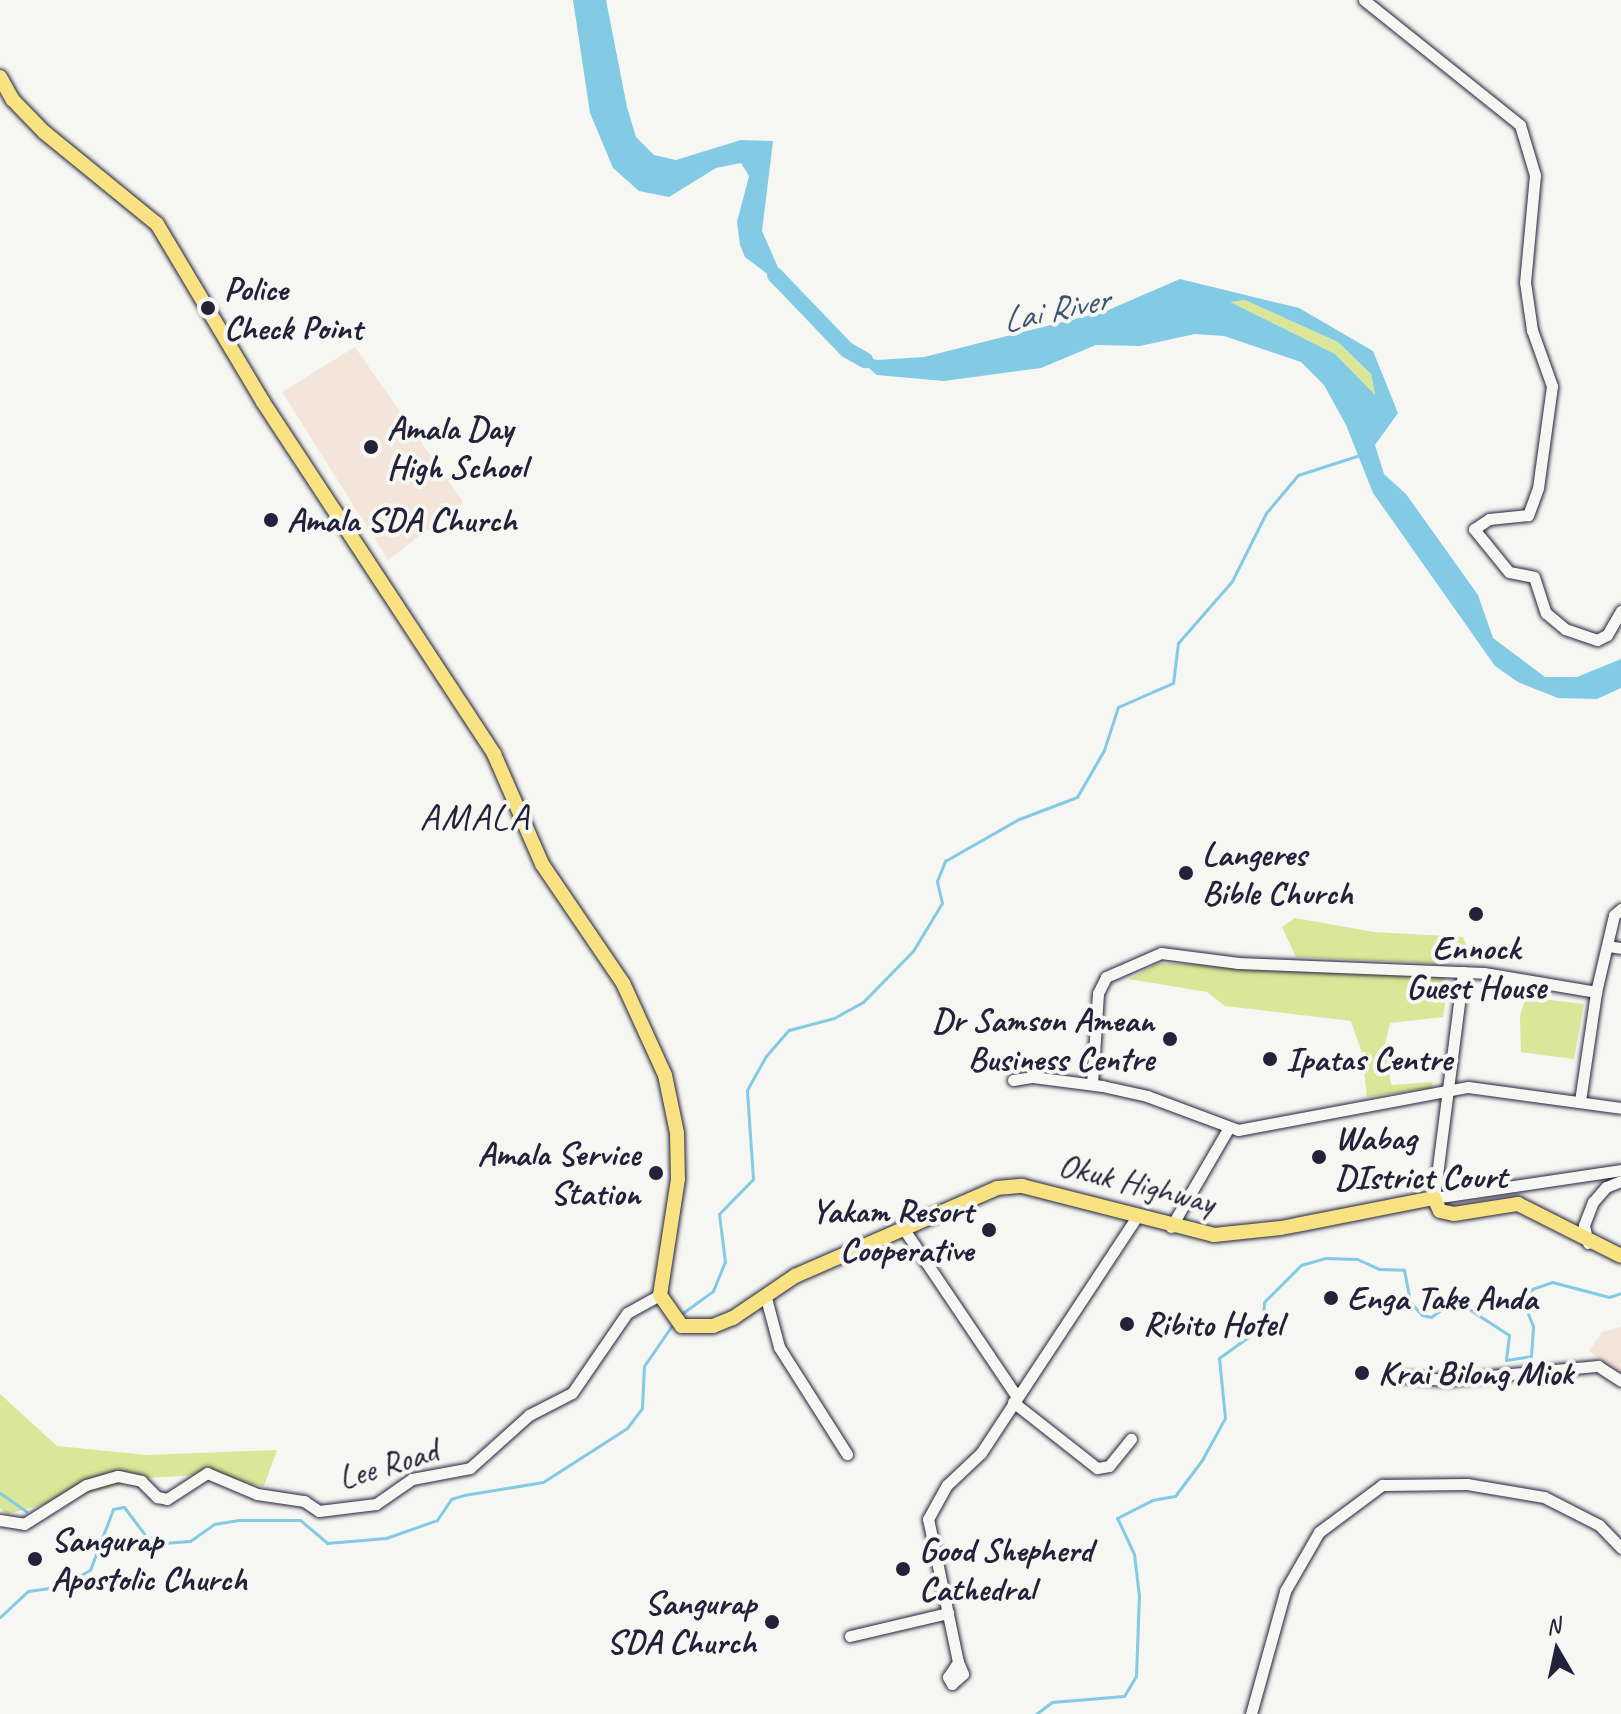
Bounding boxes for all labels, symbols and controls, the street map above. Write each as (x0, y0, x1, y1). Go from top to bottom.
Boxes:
place label: Police Check Point (224, 268, 362, 348)
water label: Lai River (997, 277, 1113, 343)
marker: Police Check Point (199, 299, 217, 317)
place label: Amala Day High School (387, 407, 525, 486)
marker: Amala Day High School (362, 438, 380, 456)
place label: Amala SDA Church (287, 500, 516, 540)
marker: Amala SDA Church (262, 511, 280, 529)
district label: AMALA (420, 794, 530, 840)
place label: Langeres Bible Church (1202, 833, 1354, 912)
marker: Langeres Bible Church (1177, 864, 1195, 882)
marker: Ennock Guest House (1467, 905, 1485, 923)
place label: Ennock Guest House (1406, 927, 1546, 1006)
place label: Dr Samson Amean Business Centre (937, 999, 1154, 1078)
marker: Dr Samson Amean Business Centre (1161, 1030, 1179, 1048)
place label: Ipatas Centre (1286, 1039, 1452, 1079)
marker: Ipatas Centre (1261, 1050, 1279, 1068)
place label: Wabag DIstrict Court (1335, 1117, 1507, 1196)
place label: Amala Service Station (478, 1133, 640, 1212)
street label: Okuk Highway (1055, 1144, 1219, 1222)
marker: Wabag DIstrict Court (1310, 1148, 1328, 1166)
marker: Amala Service Station (647, 1164, 665, 1182)
place label: Yakam Resort Cooperative (810, 1190, 973, 1270)
marker: Yakam Resort Cooperative (980, 1221, 998, 1239)
place label: Enga Take Anda (1347, 1278, 1538, 1318)
marker: Enga Take Anda (1322, 1289, 1340, 1307)
place label: Ribito Hotel (1143, 1304, 1282, 1344)
marker: Ribito Hotel (1118, 1315, 1136, 1333)
place label: Krai Bilong Miok (1378, 1353, 1574, 1393)
marker: Krai Bilong Miok (1353, 1364, 1371, 1382)
street label: Lee Road (333, 1430, 443, 1498)
place label: Sangurap Apostolic Church (51, 1519, 248, 1598)
place label: Good Shepherd Cathedral (919, 1529, 1093, 1608)
marker: Sangurap Apostolic Church (26, 1550, 44, 1568)
marker: Good Shepherd Cathedral (894, 1560, 912, 1578)
place label: Sangurap SDA Church (607, 1582, 756, 1662)
north arrow (1517, 1610, 1597, 1690)
text: N (1544, 1611, 1562, 1641)
marker: Sangurap SDA Church (763, 1613, 781, 1631)

